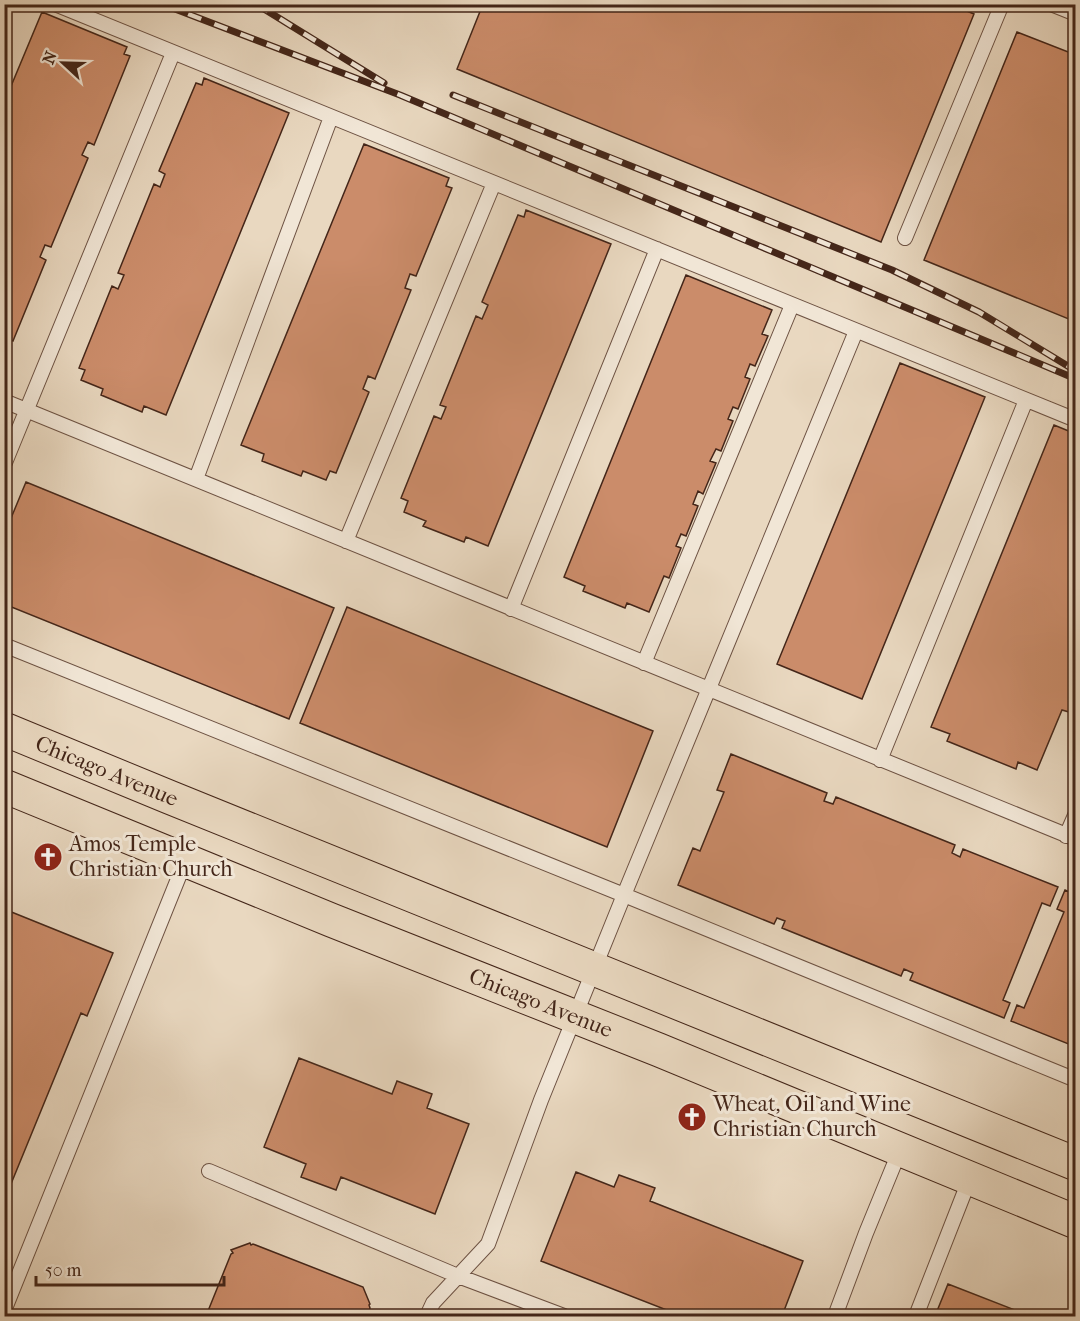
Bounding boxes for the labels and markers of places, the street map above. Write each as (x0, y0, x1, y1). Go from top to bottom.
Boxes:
place label: Amos Temple Christian Church (68, 831, 233, 882)
church icon: Amos Temple Christian Church (32, 841, 64, 873)
place label: Wheat, Oil and Wine Christian Church (712, 1091, 911, 1142)
church icon: Wheat, Oil and Wine Christian Church (676, 1101, 708, 1133)

